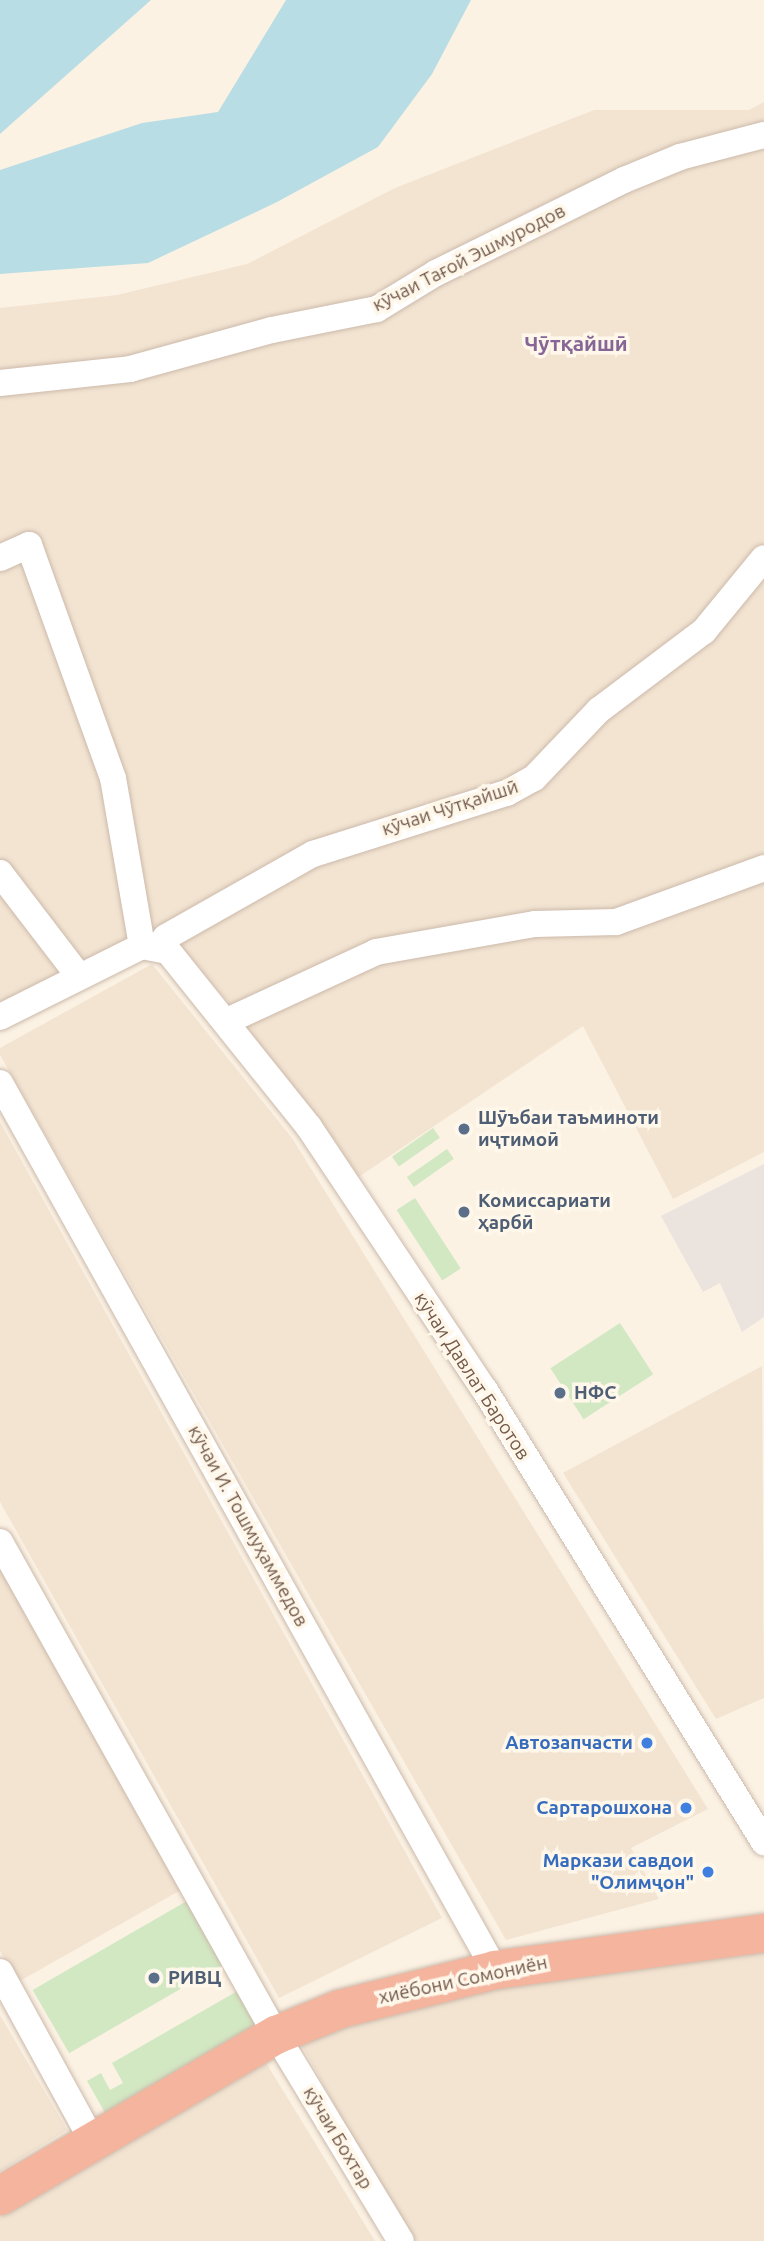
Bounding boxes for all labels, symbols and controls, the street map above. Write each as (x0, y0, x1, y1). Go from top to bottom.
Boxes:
street label: кӯчаи Тағой Эшмуродов (369, 199, 569, 317)
district label: Чӯтқайшӣ (524, 330, 628, 356)
street label: кӯчаи Чӯтқайшӣ (379, 775, 521, 841)
place label: Шӯъбаи таъминоти иҷтимоӣ (478, 1107, 659, 1151)
marker: Шӯъбаи таъминоти иҷтимоӣ (456, 1121, 472, 1137)
place label: Комиссариати ҳарбӣ (478, 1190, 611, 1234)
marker: Комиссариати ҳарбӣ (456, 1204, 472, 1220)
street label: кӯчаи Давлат Баротов (409, 1288, 535, 1464)
place label: НФС (574, 1382, 616, 1404)
marker: НФС (552, 1385, 568, 1401)
street label: кӯчаи И. Тошмуҳаммедов (183, 1421, 313, 1631)
place label: Автозапчасти (505, 1732, 633, 1754)
marker: Автозапчасти (639, 1735, 655, 1751)
place label: Сартарошхона (536, 1797, 672, 1819)
marker: Сартарошхона (678, 1800, 694, 1816)
place label: Маркази савдои "Олимҷон" (543, 1850, 694, 1894)
marker: Маркази савдои "Олимҷон" (700, 1864, 716, 1880)
street label: хиёбони Сомониён (377, 1951, 549, 2009)
place label: РИВЦ (168, 1967, 221, 1989)
marker: РИВЦ (146, 1970, 162, 1986)
street label: кӯчаи Бохтар (298, 2082, 378, 2194)

